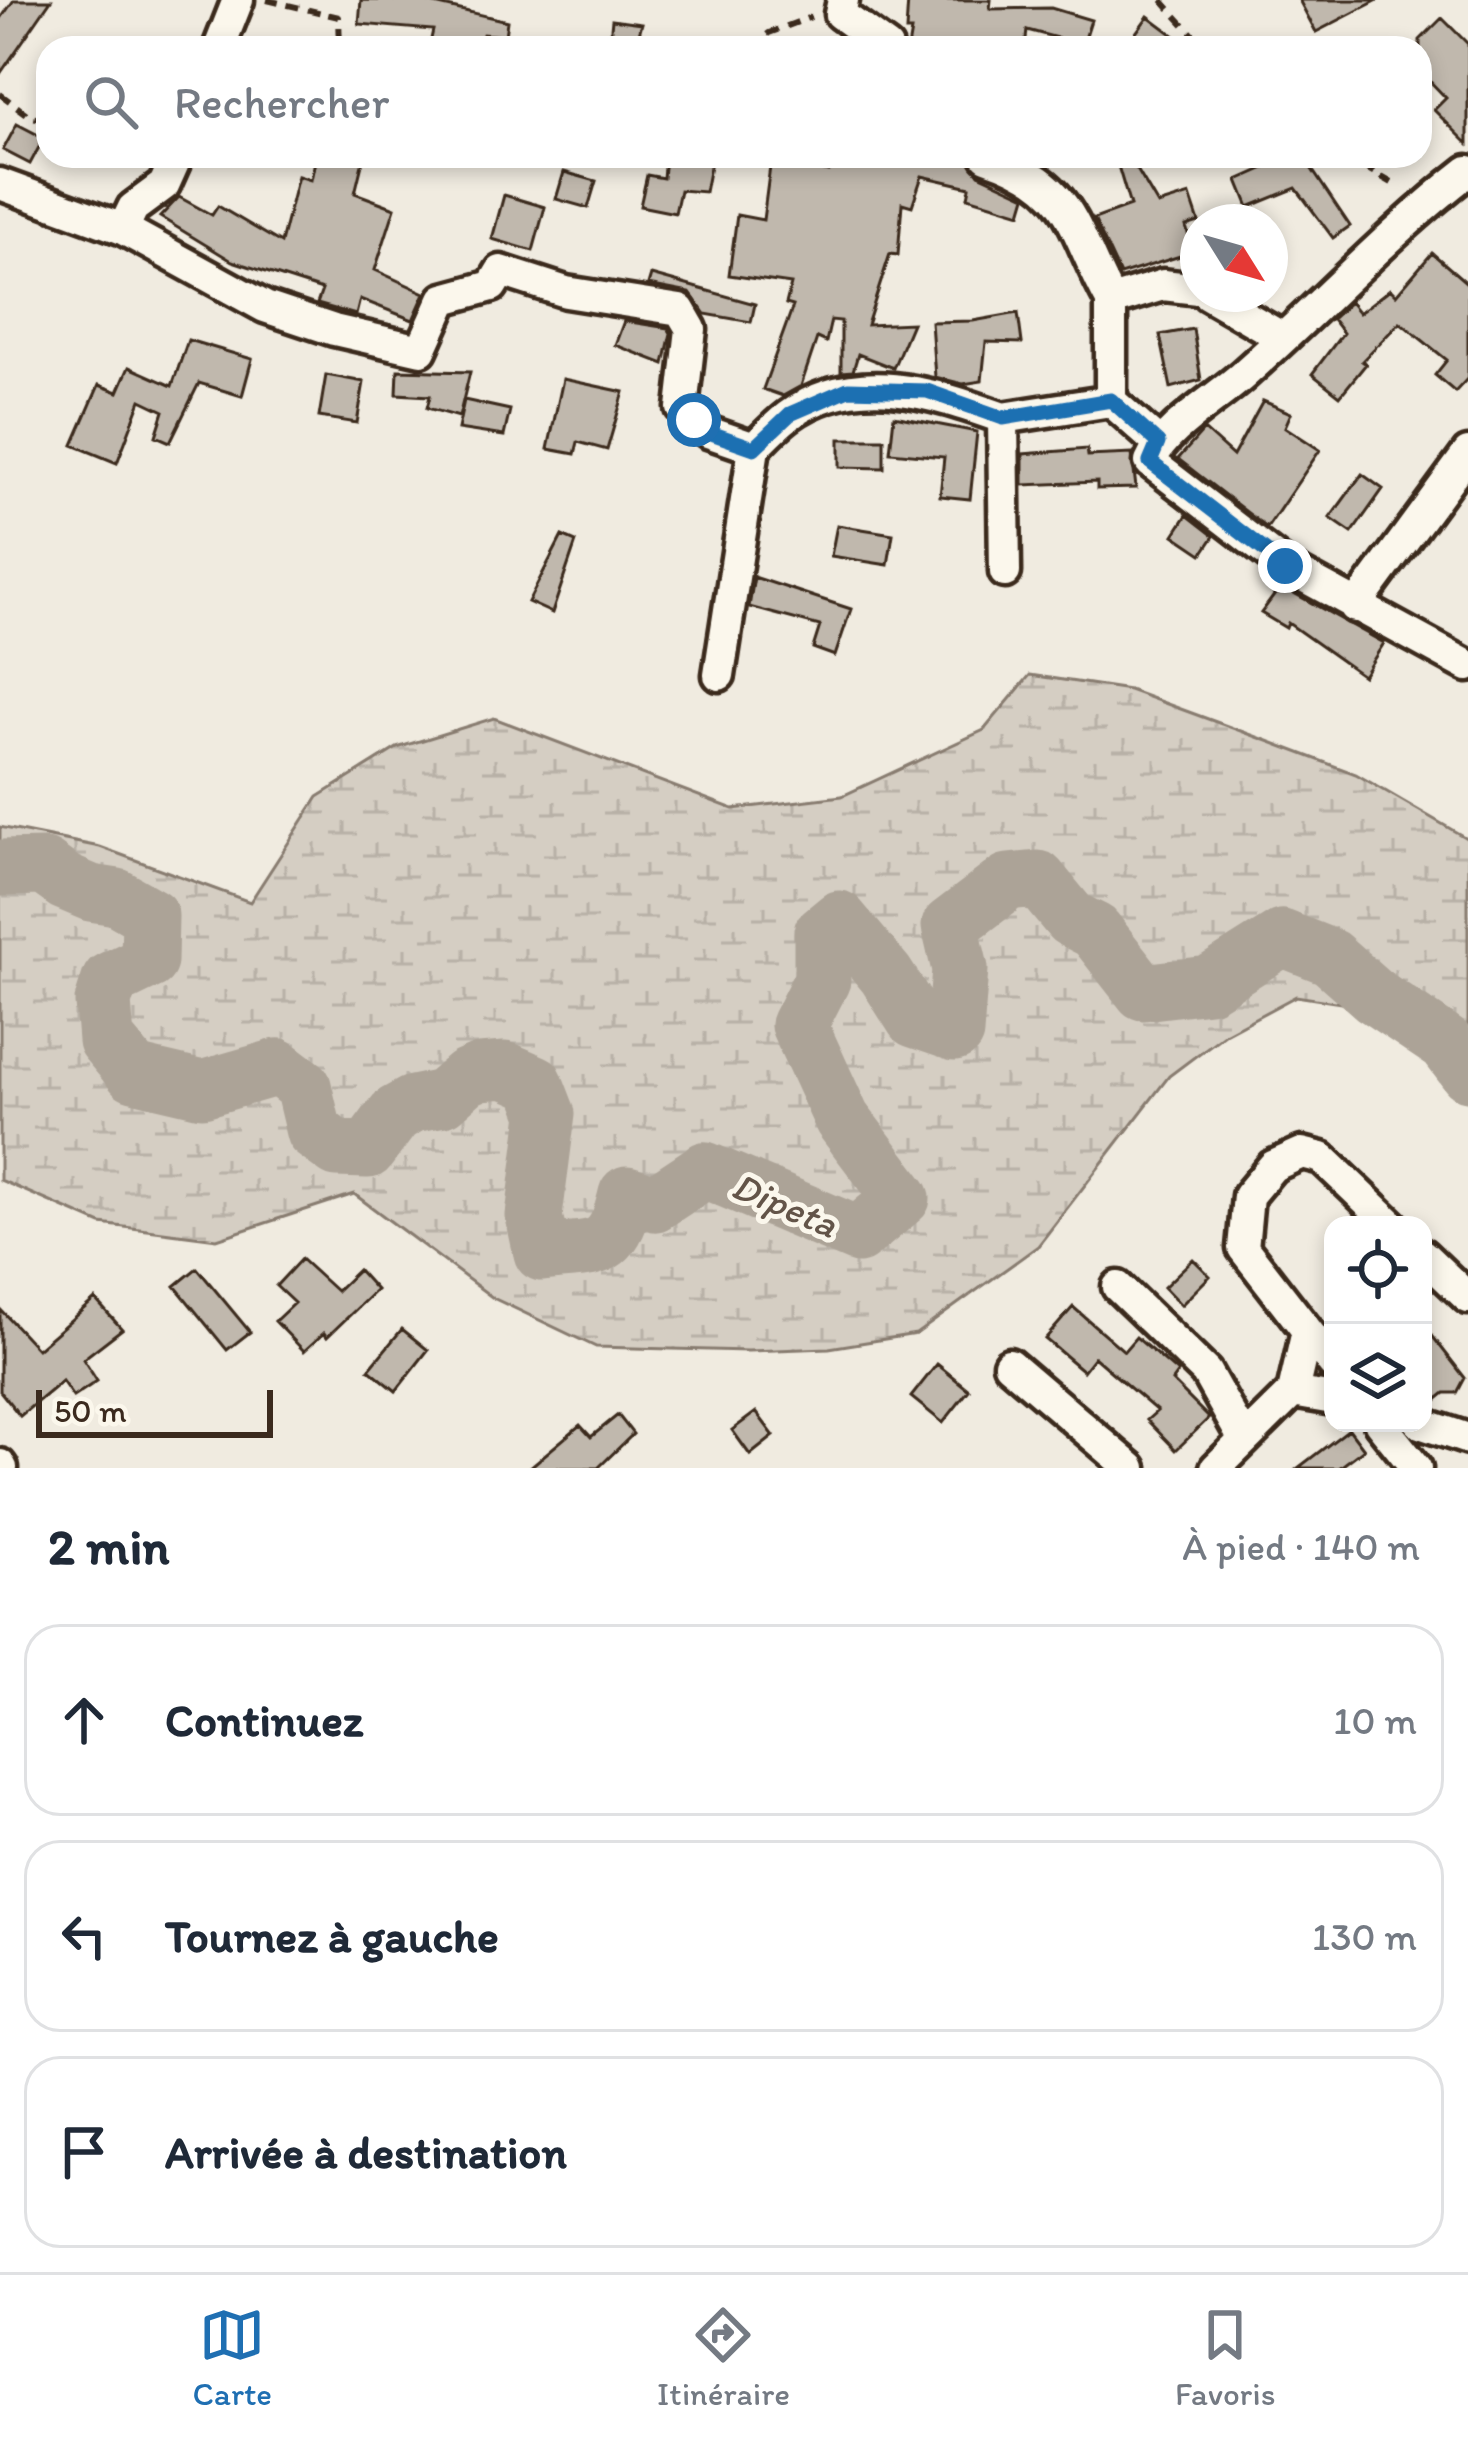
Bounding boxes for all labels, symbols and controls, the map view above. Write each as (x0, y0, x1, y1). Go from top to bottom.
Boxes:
search box (36, 36, 1432, 168)
icon: search (78, 69, 144, 135)
text: Rechercher (174, 75, 389, 129)
north arrow (1180, 204, 1288, 312)
route start (667, 393, 721, 447)
route end (1258, 539, 1312, 593)
water label: Dipeta (725, 1161, 845, 1248)
map controls (1324, 1216, 1432, 1432)
button: locate (1324, 1216, 1432, 1324)
button: layers (1324, 1324, 1432, 1432)
scale bar (36, 1384, 273, 1437)
text: 50 m (54, 1391, 127, 1430)
text: 2 min (48, 1516, 169, 1577)
text: À pied · 140 m (1182, 1523, 1420, 1570)
icon: ahead (51, 1687, 117, 1753)
text: Continuez (165, 1693, 363, 1747)
text: 10 m (1333, 1697, 1417, 1744)
icon: left (51, 1903, 117, 1969)
text: Tournez à gauche (165, 1909, 499, 1963)
text: 130 m (1312, 1913, 1417, 1960)
icon: arrive (51, 2119, 117, 2185)
text: Arrivée à destination (165, 2125, 567, 2179)
tab: Carte (192, 2302, 272, 2413)
tab: Itinéraire (657, 2302, 790, 2413)
tab: Favoris (1175, 2302, 1276, 2413)

